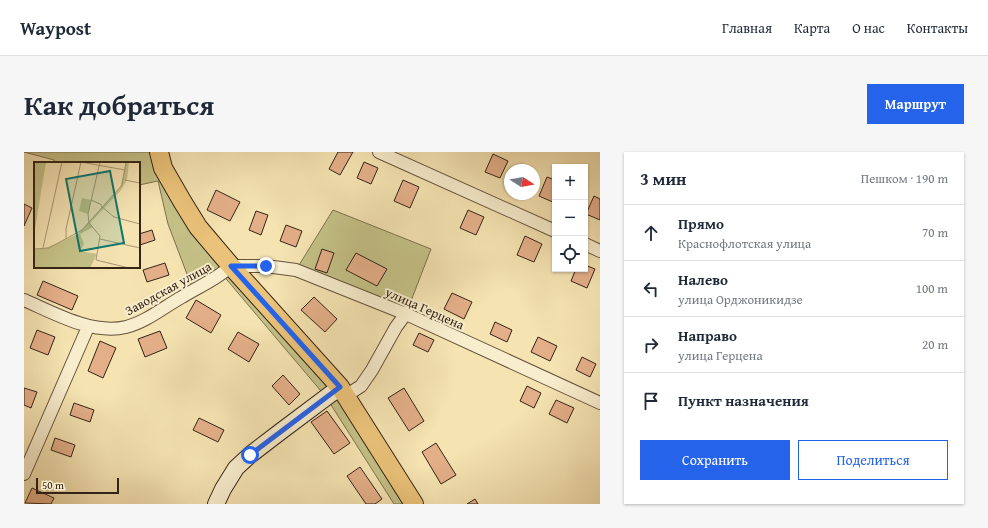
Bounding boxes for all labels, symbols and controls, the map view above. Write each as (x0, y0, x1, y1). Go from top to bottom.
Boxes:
text: Waypost (20, 14, 91, 42)
text: Главная (722, 18, 772, 38)
text: Карта (794, 18, 830, 38)
text: О нас (852, 18, 885, 38)
text: Контакты (907, 18, 968, 38)
text: Как добраться (24, 84, 214, 125)
button: Маршрут (867, 84, 964, 124)
inset map (34, 162, 140, 268)
north arrow (504, 164, 540, 200)
map controls (552, 164, 588, 272)
button: + (552, 164, 588, 200)
text: 3 мин (640, 166, 686, 191)
text: Пешком · 190 m (861, 169, 948, 188)
button: − (552, 200, 588, 236)
text: Прямо (678, 213, 724, 234)
icon: ahead (640, 222, 662, 244)
text: 70 m (922, 223, 948, 242)
text: Краснофлотская улица (678, 234, 811, 253)
button: locate (552, 236, 588, 272)
street label: Заводская улица (122, 256, 216, 320)
route end (257, 257, 275, 275)
text: Налево (678, 269, 728, 290)
icon: left (640, 278, 662, 300)
text: 100 m (916, 279, 948, 298)
street label: улица Герцена (381, 282, 468, 335)
text: улица Орджоникидзе (678, 290, 803, 309)
text: Направо (678, 325, 737, 346)
icon: right (640, 334, 662, 356)
text: 20 m (922, 335, 948, 354)
text: улица Герцена (678, 346, 763, 365)
icon: arrive (640, 390, 662, 412)
text: Пункт назначения (678, 390, 809, 411)
button: Сохранить (640, 440, 790, 480)
button: Поделиться (798, 440, 948, 480)
route start (241, 446, 259, 464)
scale bar (36, 476, 119, 495)
text: 50 m (42, 477, 64, 493)

